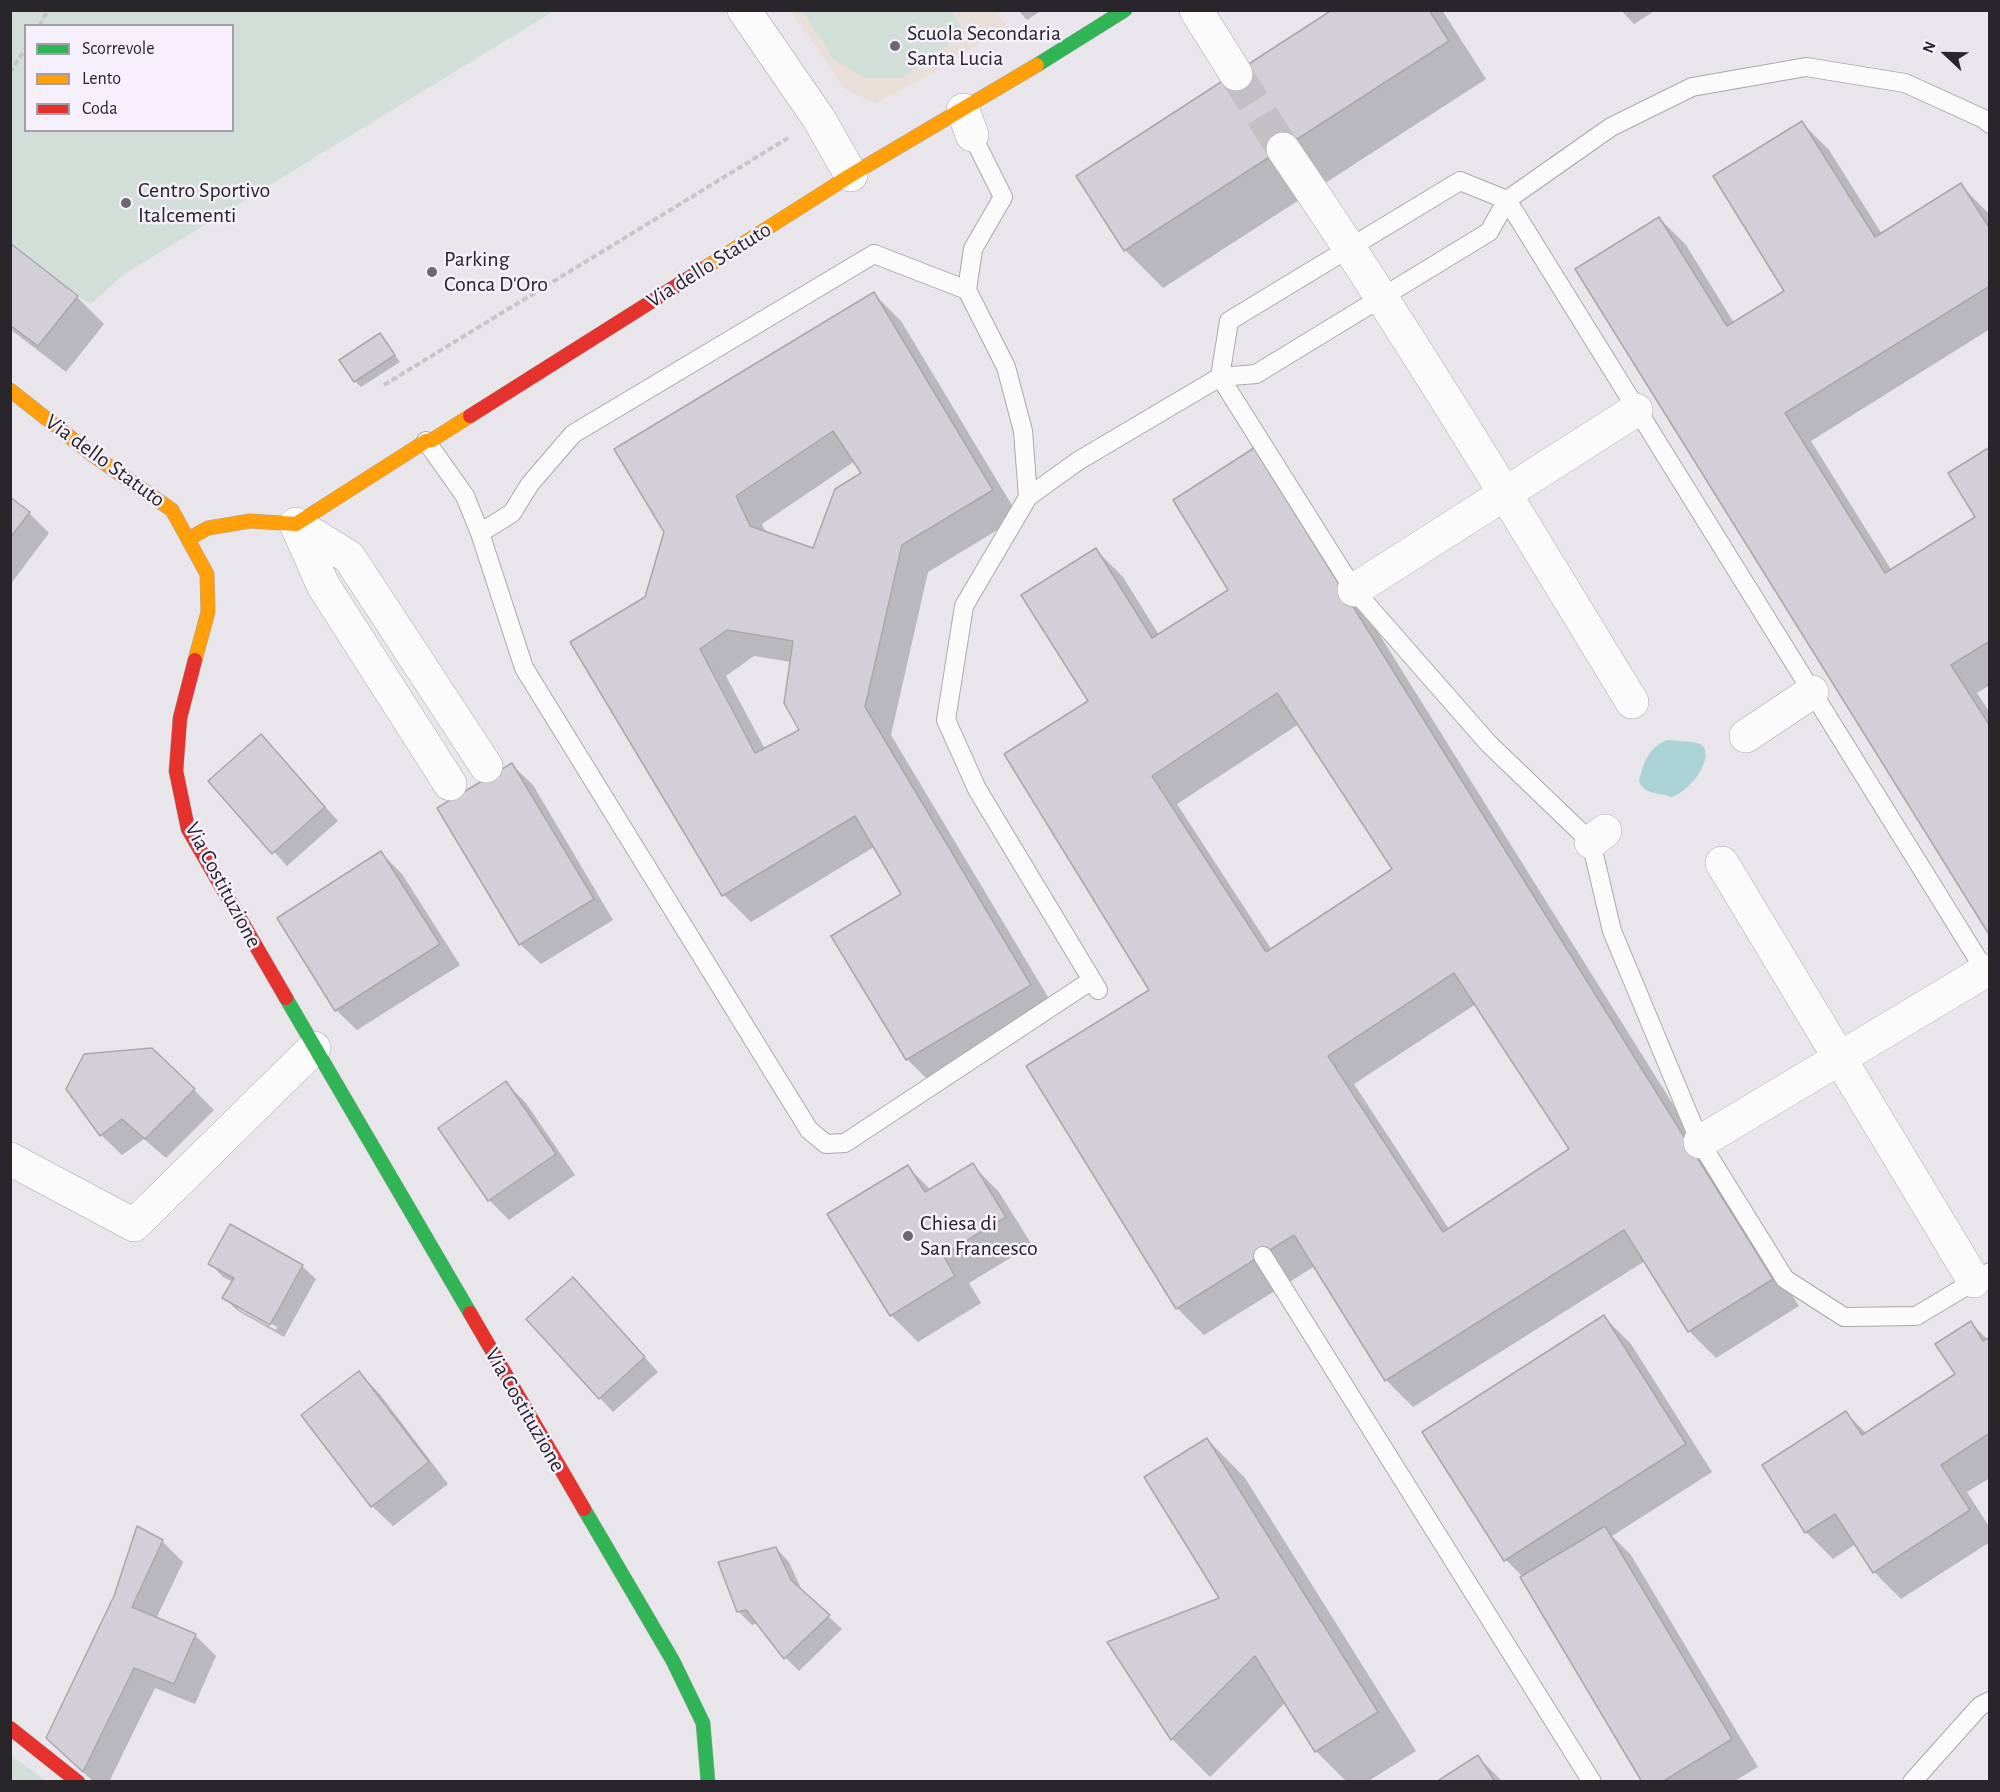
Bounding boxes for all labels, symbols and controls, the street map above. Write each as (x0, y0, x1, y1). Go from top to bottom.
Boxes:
place label: Scuola Secondaria Santa Lucia (907, 20, 1061, 72)
legend (24, 24, 234, 132)
north arrow (1916, 24, 1976, 84)
marker: Scuola Secondaria Santa Lucia (888, 39, 902, 53)
text: N (1920, 39, 1939, 55)
text: Scorrevole (82, 40, 155, 58)
text: Lento (82, 70, 121, 88)
text: Coda (82, 100, 117, 118)
place label: Centro Sportivo Italcementi (138, 177, 270, 228)
marker: Centro Sportivo Italcementi (119, 196, 133, 210)
street label: Via dello Statuto (642, 216, 776, 314)
place label: Parking Conca D'Oro (444, 246, 548, 298)
marker: Parking Conca D'Oro (425, 265, 439, 279)
street label: Via dello Statuto (40, 409, 170, 513)
street label: Via Costituzione (179, 818, 267, 952)
place label: Chiesa di San Francesco (920, 1210, 1038, 1262)
marker: Chiesa di San Francesco (901, 1229, 915, 1243)
street label: Via Costituzione (479, 1343, 571, 1477)

